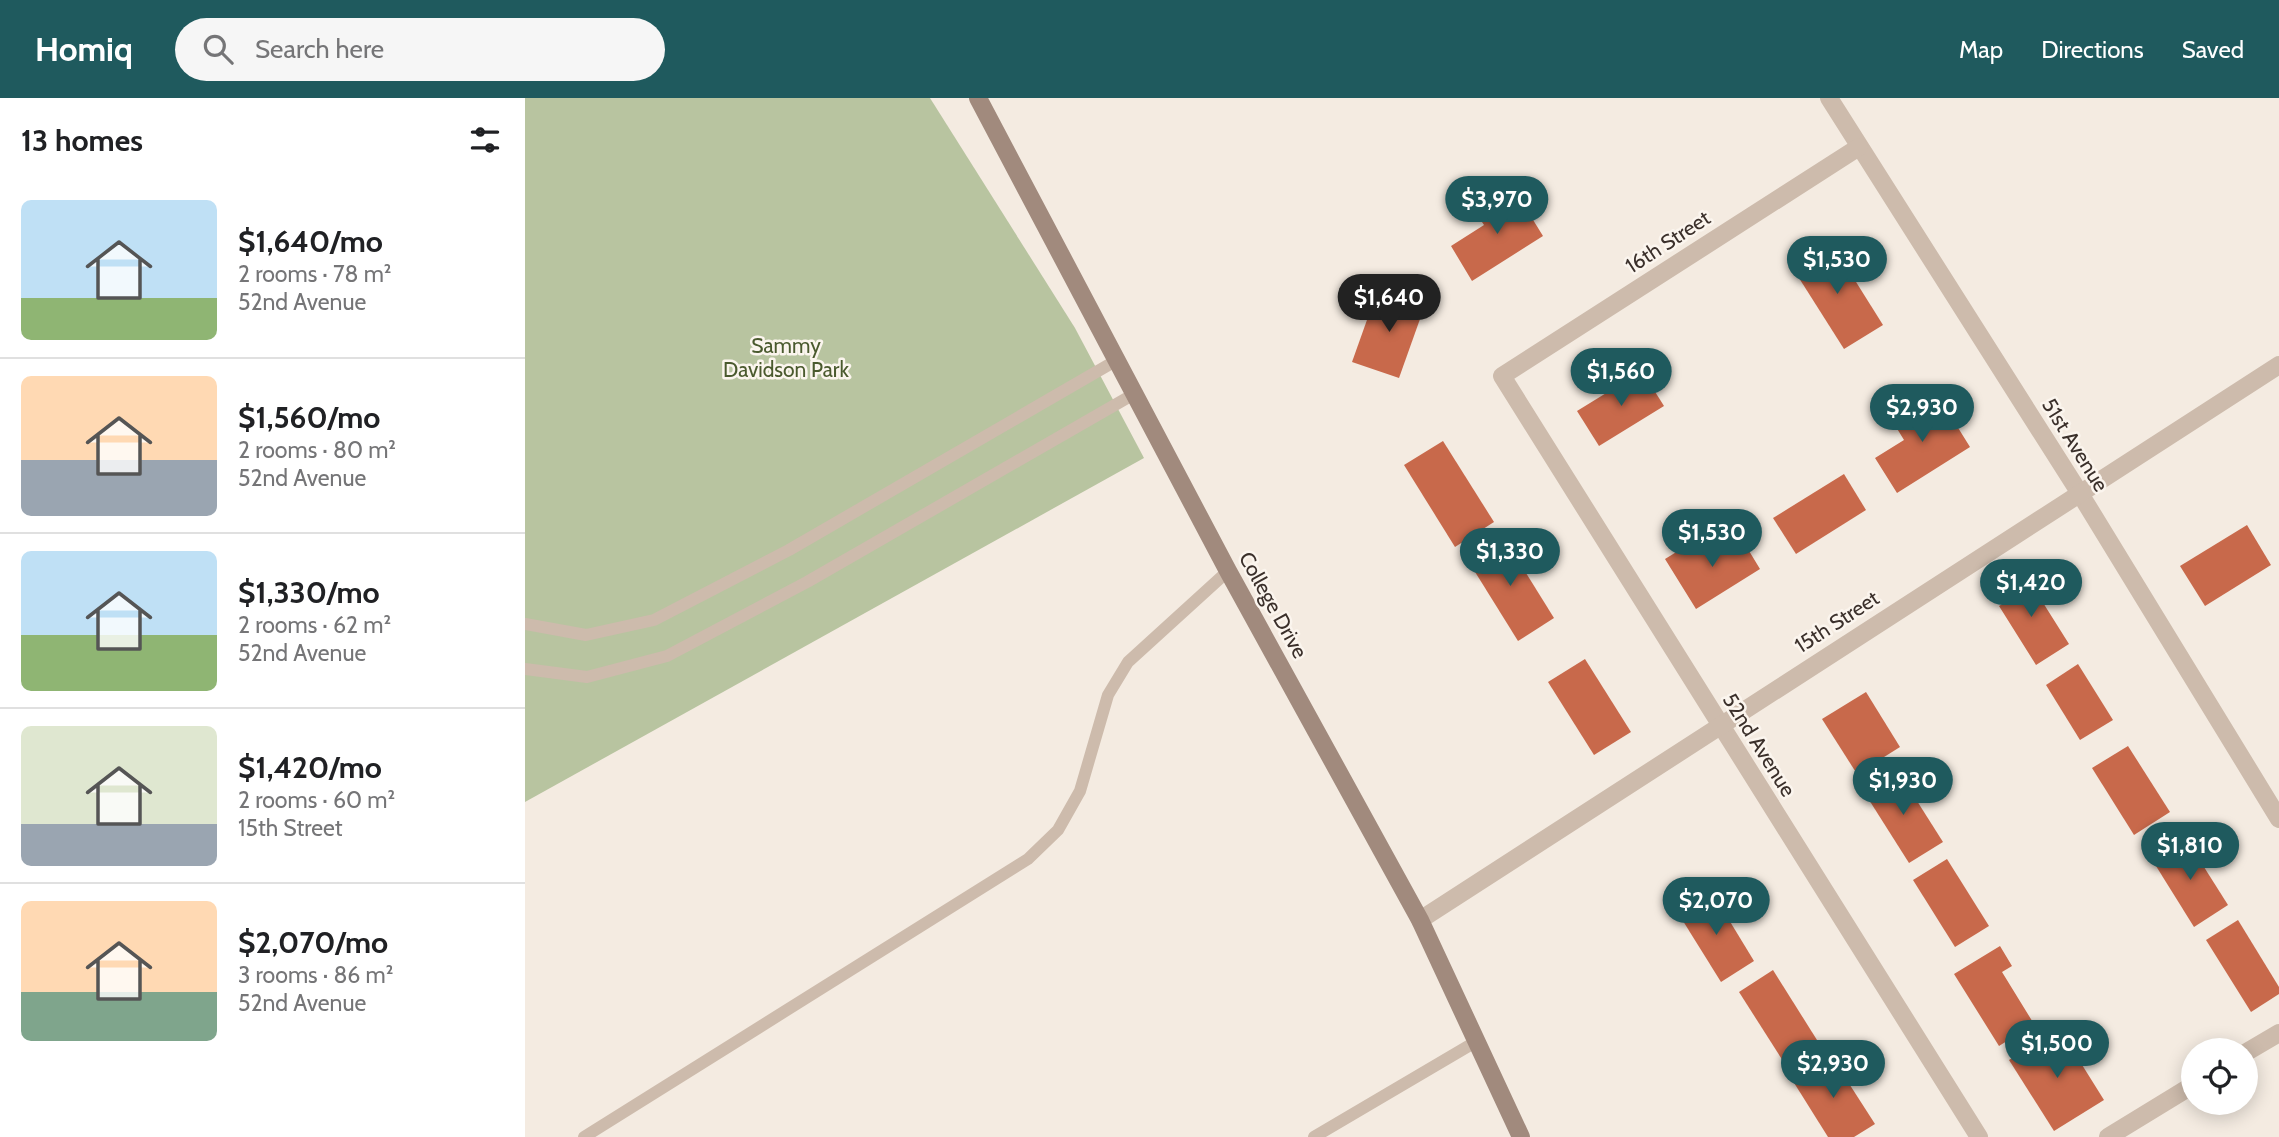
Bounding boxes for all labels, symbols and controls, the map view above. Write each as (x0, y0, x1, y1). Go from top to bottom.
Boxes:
search box (175, 18, 665, 81)
text: Homiq (35, 29, 133, 69)
icon: search (199, 30, 237, 68)
text: Search here (255, 33, 384, 65)
text: Map (1959, 35, 2003, 64)
text: Directions (2041, 35, 2144, 64)
text: Saved (2182, 35, 2244, 64)
icon: filters (466, 121, 504, 159)
text: 13 homes (21, 122, 143, 159)
pin: $3,970 (1440, 176, 1554, 236)
text: $3,970 (1461, 185, 1533, 213)
street label: 16th Street (1621, 205, 1715, 278)
text: $1,640/mo (238, 223, 383, 260)
icon: home (77, 228, 161, 312)
pin: $1,530 (1780, 236, 1894, 296)
text: $1,530 (1803, 245, 1871, 273)
text: 2 rooms · 78 m² (238, 260, 392, 288)
pin: $1,640 (1332, 274, 1446, 334)
text: $1,640 (1354, 283, 1424, 311)
text: 52nd Avenue (238, 288, 366, 316)
park label: Sammy Davidson Park (723, 333, 849, 382)
pin: $1,560 (1564, 348, 1678, 408)
text: $1,560 (1587, 357, 1655, 385)
pin: $2,930 (1865, 384, 1979, 444)
text: $2,930 (1886, 393, 1958, 421)
street label: 51st Avenue (2037, 393, 2114, 496)
text: $1,560/mo (238, 399, 380, 436)
icon: home (77, 404, 161, 488)
text: 2 rooms · 80 m² (238, 436, 396, 464)
text: 52nd Avenue (238, 464, 366, 492)
pin: $1,530 (1655, 510, 1769, 569)
text: $1,530 (1678, 518, 1746, 546)
pin: $1,330 (1453, 528, 1567, 588)
text: $1,330 (1476, 537, 1544, 565)
street label: College Drive (1234, 547, 1313, 663)
pin: $1,420 (1974, 560, 2088, 619)
text: $1,420 (1996, 568, 2066, 596)
text: $1,330/mo (238, 574, 380, 611)
icon: home (77, 579, 161, 663)
street label: 15th Street (1790, 585, 1884, 658)
text: 2 rooms · 62 m² (238, 611, 391, 639)
text: 52nd Avenue (238, 639, 366, 667)
street label: 52nd Avenue (1718, 688, 1801, 801)
text: $1,420/mo (238, 749, 382, 786)
icon: home (77, 754, 161, 838)
pin: $1,930 (1846, 758, 1960, 817)
text: $1,930 (1869, 766, 1937, 794)
text: 2 rooms · 60 m² (238, 786, 395, 814)
text: 15th Street (238, 814, 342, 842)
pin: $1,810 (2133, 822, 2247, 882)
text: $1,810 (2157, 831, 2223, 859)
pin: $2,070 (1659, 878, 1773, 937)
text: $2,070 (1679, 886, 1753, 914)
text: $2,070/mo (238, 924, 388, 961)
icon: home (77, 929, 161, 1013)
text: 3 rooms · 86 m² (238, 961, 393, 989)
text: 52nd Avenue (238, 989, 366, 1017)
pin: $1,500 (2000, 1020, 2114, 1080)
text: $1,500 (2021, 1029, 2093, 1057)
map controls (2181, 1038, 2258, 1115)
button: locate (2181, 1038, 2258, 1115)
pin: $2,930 (1776, 1040, 1890, 1100)
text: $2,930 (1797, 1049, 1869, 1077)

